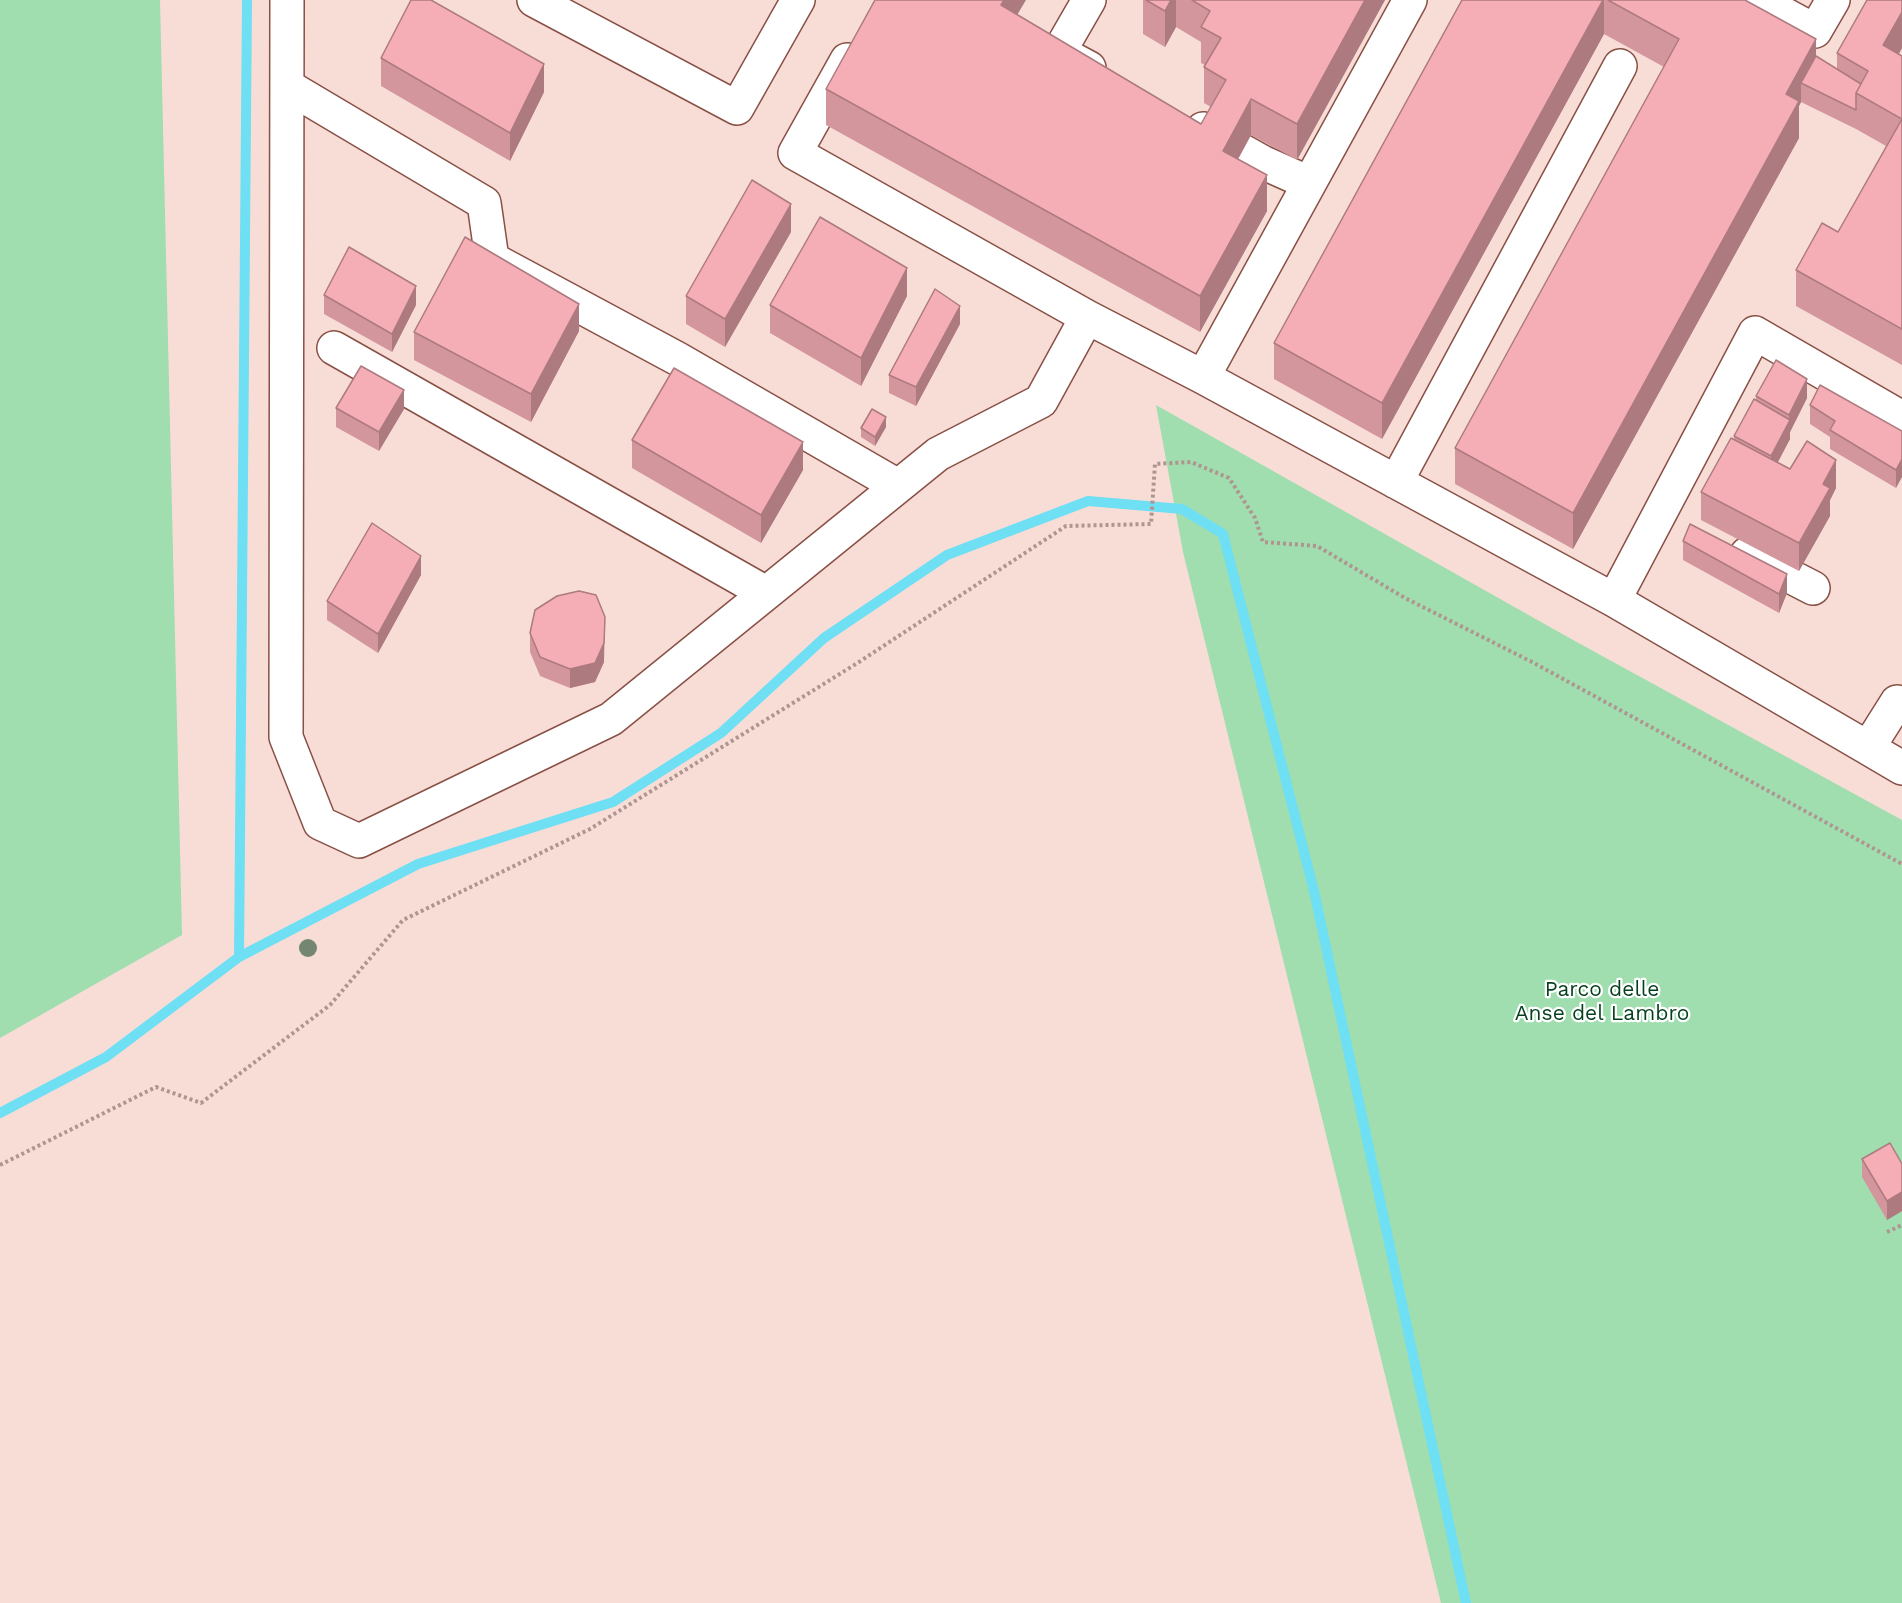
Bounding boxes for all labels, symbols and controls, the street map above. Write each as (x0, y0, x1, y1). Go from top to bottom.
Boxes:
park label: Parco delle Anse del Lambro (1515, 977, 1689, 1027)

